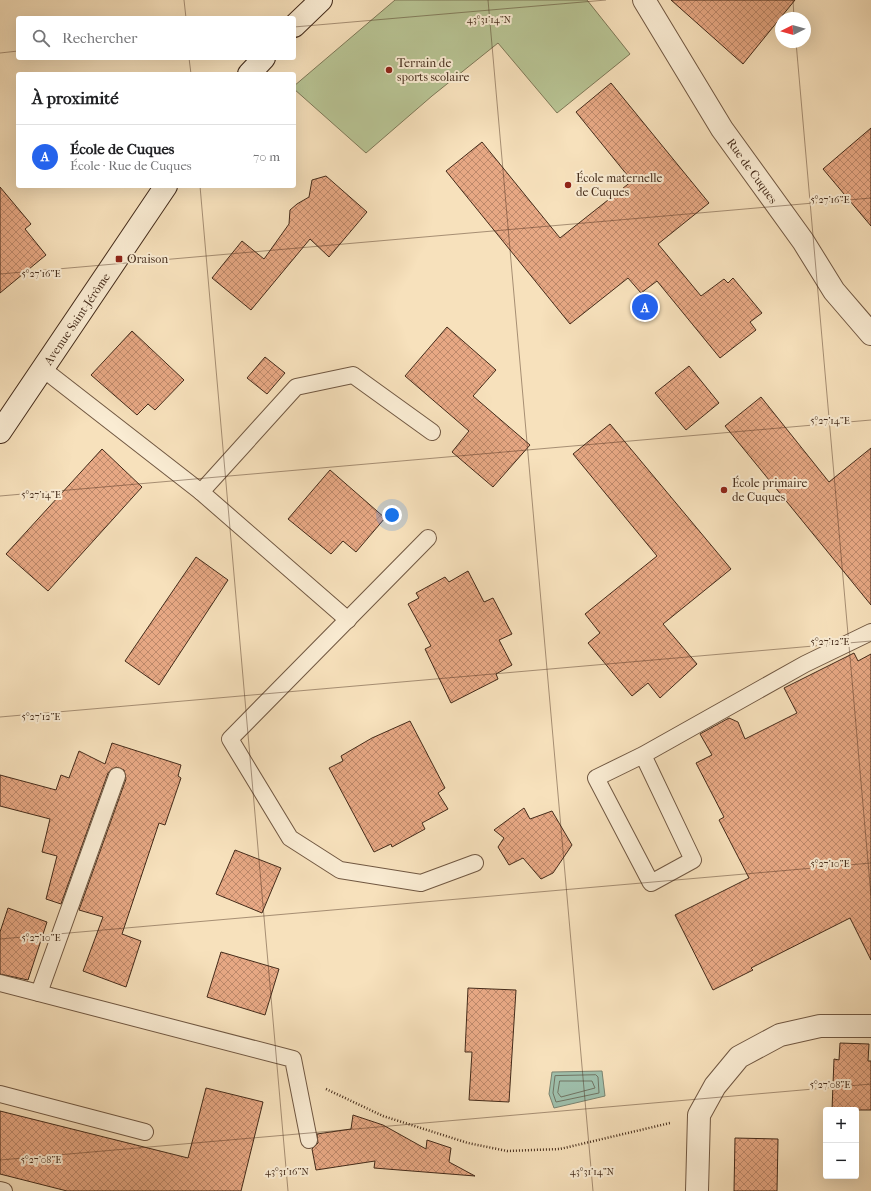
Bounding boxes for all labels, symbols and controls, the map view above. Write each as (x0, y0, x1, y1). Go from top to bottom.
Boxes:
north arrow (775, 12, 811, 48)
text: 43°31'14"N (467, 14, 512, 26)
search box (16, 16, 296, 60)
icon: search (30, 27, 52, 49)
text: Rechercher (62, 29, 137, 47)
place label: Terrain de sports scolaire (397, 56, 470, 84)
marker: Terrain de sports scolaire (384, 65, 394, 75)
text: À proximité (32, 88, 119, 108)
street label: Rue de Cuques (724, 136, 781, 207)
text: École de Cuques (70, 140, 174, 158)
text: A (41, 149, 49, 164)
text: 70 m (253, 149, 280, 164)
text: École · Rue de Cuques (70, 158, 192, 173)
place label: École maternelle de Cuques (576, 170, 663, 199)
marker: École maternelle de Cuques (563, 180, 573, 190)
text: 5°27'16"E (810, 194, 850, 206)
place label: Oraison (127, 252, 168, 266)
marker: Oraison (114, 254, 124, 264)
text: 5°27'16"E (21, 268, 61, 280)
street label: Avenue Saint-Jérôme (40, 270, 113, 369)
pin: A (632, 292, 658, 322)
text: 5°27'14"E (810, 415, 850, 427)
place label: École primaire de Cuques (732, 475, 808, 504)
marker: École primaire de Cuques (719, 485, 729, 495)
text: 5°27'14"E (21, 489, 61, 501)
your location (382, 505, 402, 525)
text: 5°27'12"E (811, 636, 849, 648)
text: 5°27'12"E (22, 711, 60, 723)
text: 5°27'10"E (810, 858, 850, 870)
text: 5°27'10"E (21, 932, 61, 944)
text: 5°27'08"E (810, 1079, 850, 1091)
map controls (823, 1107, 859, 1179)
button: + (823, 1107, 859, 1143)
button: − (823, 1143, 859, 1179)
text: 5°27'08"E (21, 1154, 61, 1166)
text: 43°31'16"N (265, 1166, 309, 1178)
text: 43°31'14"N (570, 1166, 615, 1178)

